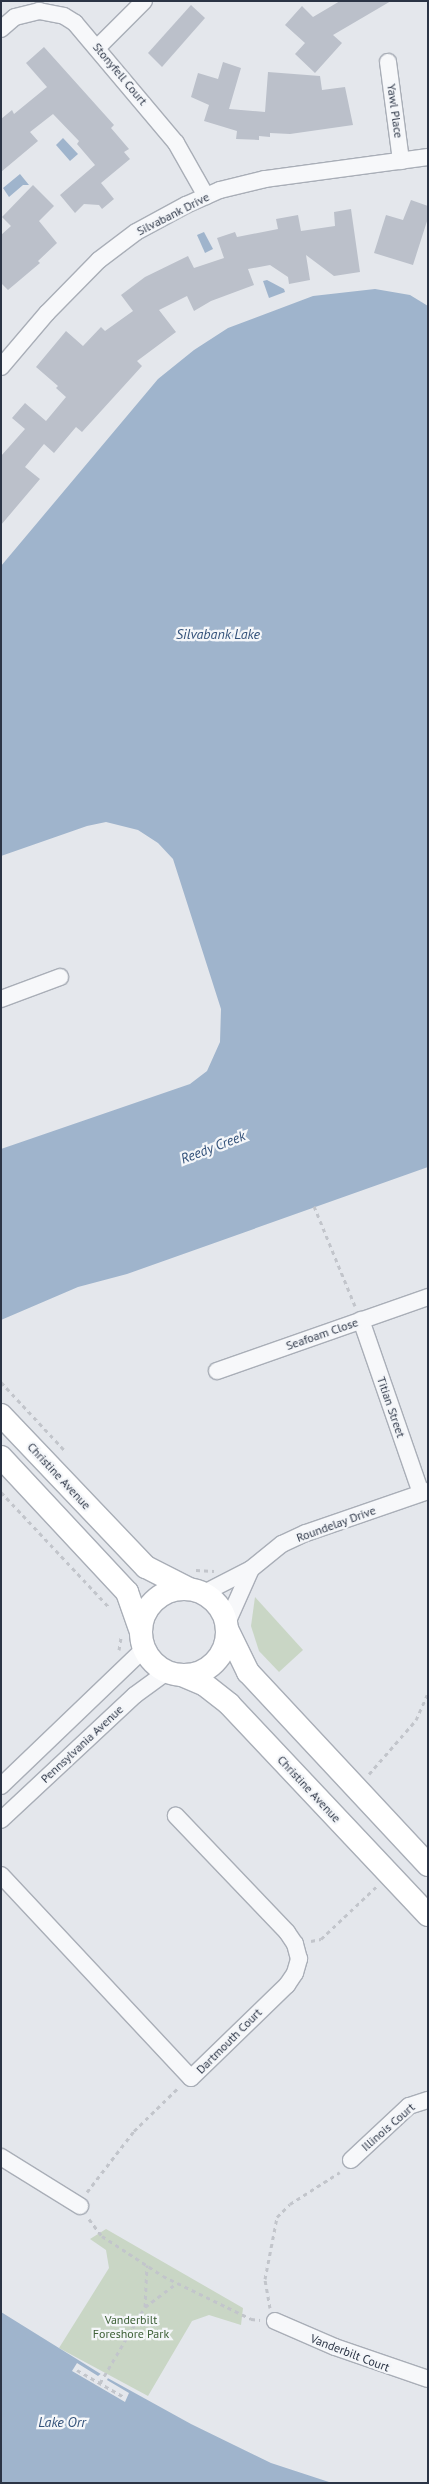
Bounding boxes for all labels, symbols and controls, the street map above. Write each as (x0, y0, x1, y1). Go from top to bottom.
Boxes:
street label: Stonyfell Court (90, 40, 150, 108)
street label: Yawl Place (384, 83, 406, 139)
street label: Silvabank Drive (134, 190, 212, 238)
water label: Silvabank Lake (176, 626, 260, 642)
water label: Reedy Creek (178, 1127, 248, 1167)
street label: Seafoam Close (284, 1315, 360, 1353)
street label: Titian Street (374, 1375, 408, 1439)
street label: Christine Avenue (24, 1439, 94, 1513)
street label: Roundelay Drive (294, 1503, 378, 1545)
street label: Pennsylvania Avenue (38, 1702, 126, 1786)
street label: Christine Avenue (274, 1752, 344, 1826)
street label: Dartmouth Court (193, 2005, 265, 2077)
street label: Illinois Court (358, 2100, 418, 2154)
park label: Vanderbilt Foreshore Park (93, 2313, 169, 2341)
street label: Vanderbilt Court (308, 2331, 392, 2375)
water label: Lake Orr (38, 2414, 86, 2430)

